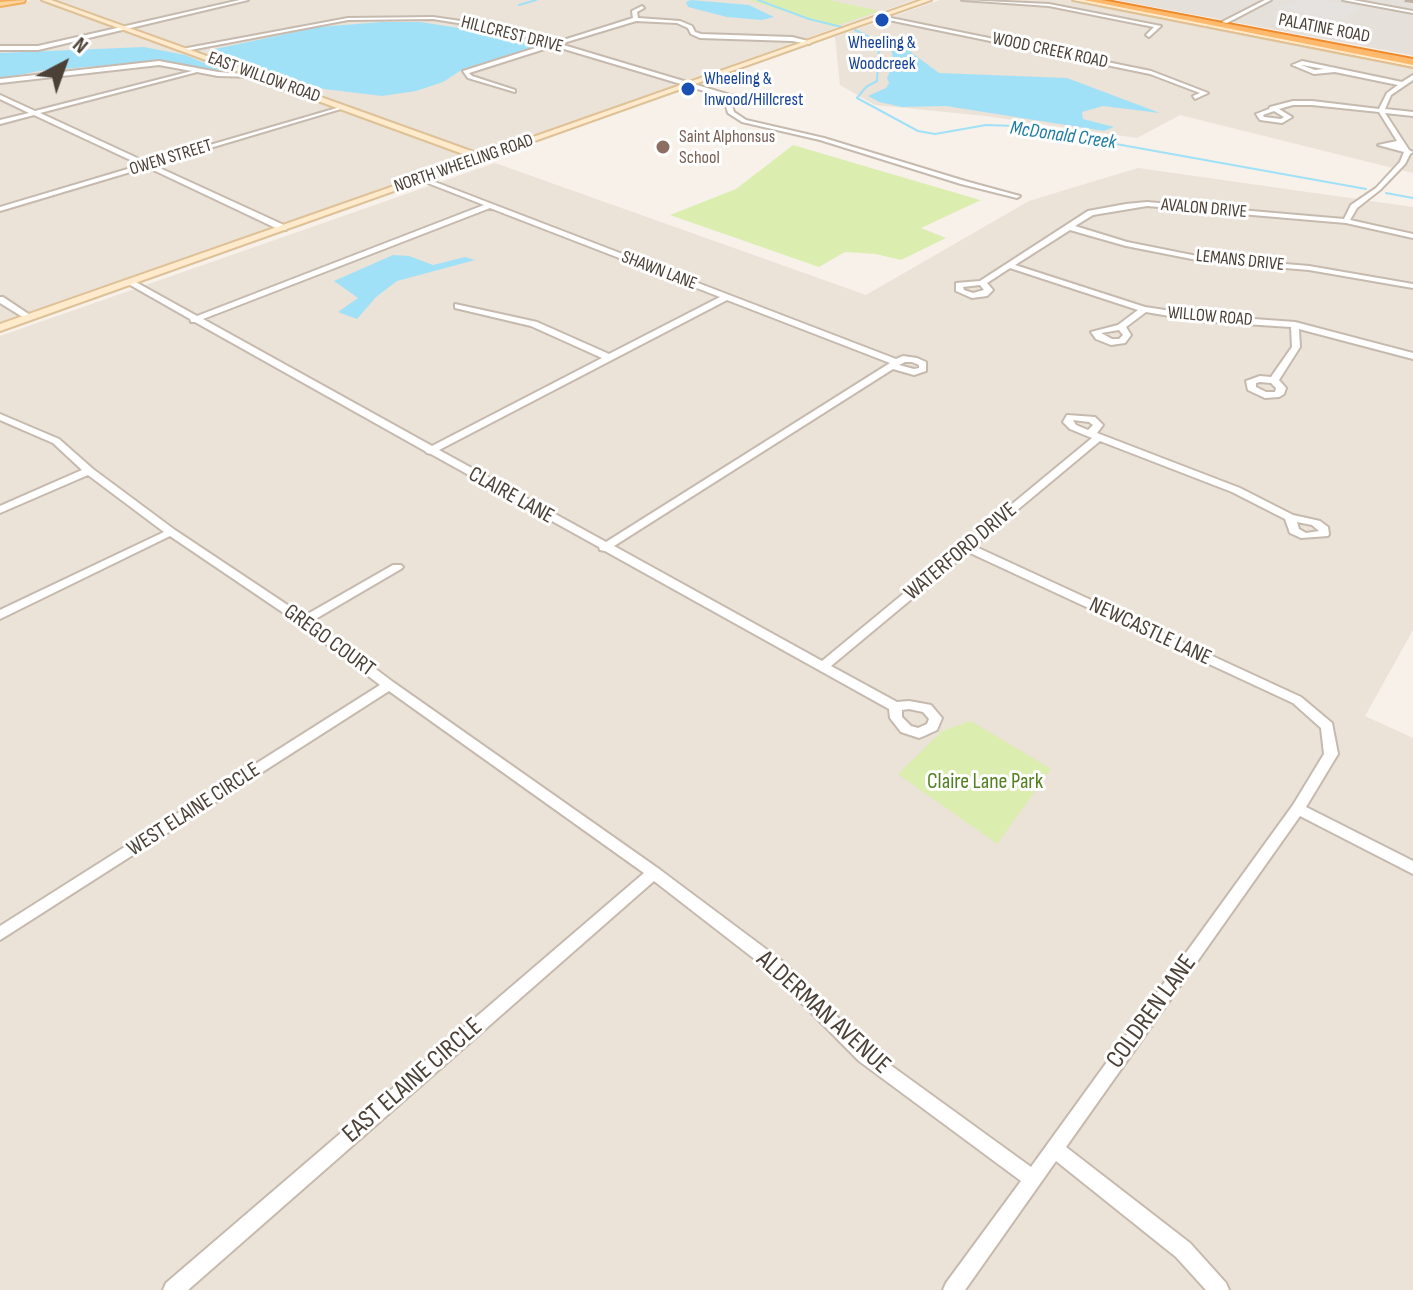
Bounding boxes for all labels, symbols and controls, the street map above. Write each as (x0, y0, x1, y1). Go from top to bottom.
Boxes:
street label: PALATINE ROAD (1276, 10, 1372, 48)
marker: Wheeling & Woodcreek (873, 11, 891, 29)
street label: HILLCREST DRIVE (459, 12, 565, 58)
north arrow (24, 24, 104, 104)
street label: WOOD CREEK ROAD (990, 28, 1110, 74)
text: N (67, 31, 93, 60)
place label: Wheeling & Woodcreek (848, 32, 916, 74)
street label: EAST WILLOW ROAD (205, 48, 323, 108)
place label: Wheeling & Inwood/Hillcrest (704, 68, 803, 110)
marker: Wheeling & Inwood/Hillcrest (679, 80, 697, 98)
water label: McDonald Creek (1009, 117, 1117, 155)
place label: Saint Alphonsus School (679, 126, 775, 168)
street label: NORTH WHEELING ROAD (391, 130, 537, 198)
street label: OWEN STREET (127, 135, 215, 181)
marker: Saint Alphonsus School (654, 138, 672, 156)
street label: AVALON DRIVE (1160, 194, 1248, 224)
street label: LEMANS DRIVE (1195, 246, 1285, 276)
street label: SHAWN LANE (618, 247, 700, 295)
street label: WILLOW ROAD (1167, 303, 1253, 331)
street label: CLAIRE LANE (464, 462, 558, 530)
street label: WATERFORD DRIVE (899, 497, 1023, 607)
street label: NEWCASTLE LANE (1085, 592, 1215, 672)
street label: GREGO COURT (278, 599, 380, 683)
street label: WEST ELAINE CIRCLE (123, 757, 265, 863)
park label: Claire Lane Park (927, 769, 1043, 795)
street label: ALDERMAN AVENUE (749, 945, 897, 1081)
street label: COLDREN LANE (1100, 949, 1204, 1075)
street label: EAST ELAINE CIRCLE (337, 1012, 489, 1150)

